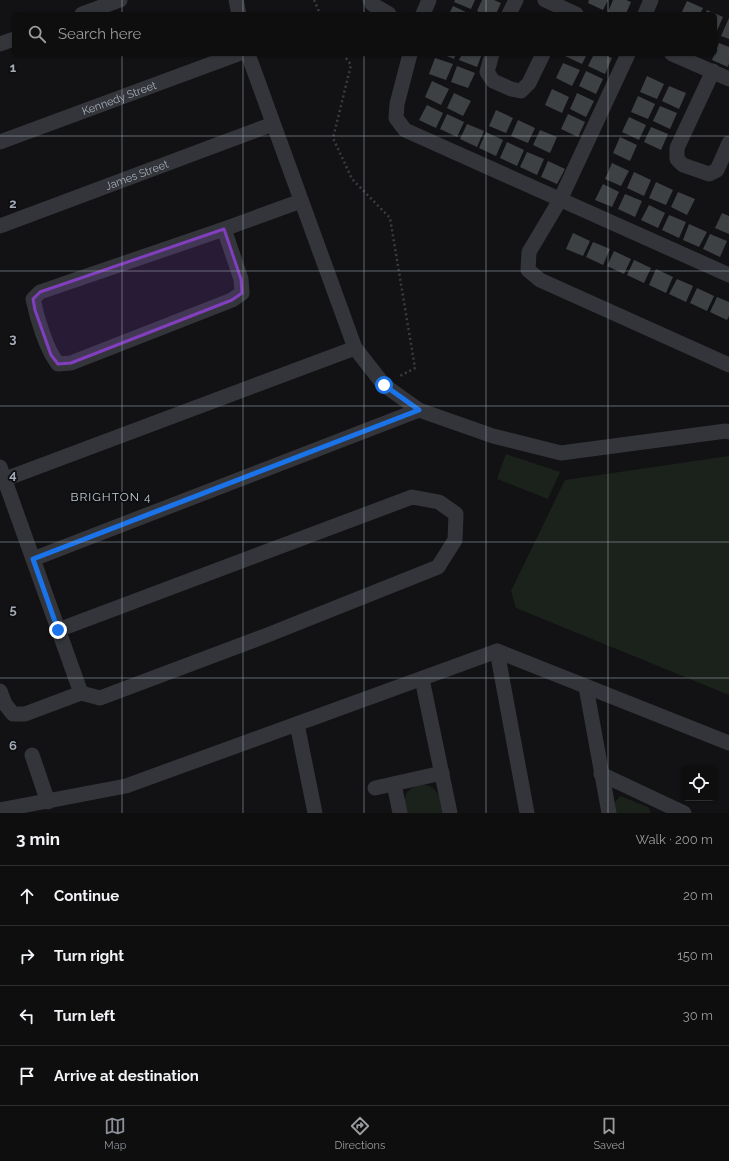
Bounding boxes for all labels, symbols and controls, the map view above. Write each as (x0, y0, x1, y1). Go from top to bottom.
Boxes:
search box (12, 12, 717, 56)
icon: search (26, 23, 48, 45)
text: Search here (58, 25, 141, 43)
text: 1 (10, 60, 17, 75)
street label: Kennedy Street (80, 78, 158, 118)
street label: James Street (103, 157, 170, 193)
text: 2 (9, 196, 17, 211)
text: 3 (9, 331, 17, 346)
route start (375, 376, 393, 394)
text: 4 (9, 467, 17, 482)
district label: BRIGHTON 4 (70, 490, 152, 504)
text: 5 (9, 602, 17, 617)
route end (49, 621, 67, 639)
text: 6 (9, 738, 17, 753)
map controls (681, 765, 717, 801)
button: locate (681, 765, 717, 801)
text: 3 min (16, 829, 60, 849)
text: Walk · 200 m (636, 832, 713, 847)
icon: ahead (16, 885, 38, 907)
text: Continue (54, 887, 119, 905)
text: 20 m (683, 888, 713, 903)
icon: right (16, 945, 38, 967)
text: Turn right (54, 947, 124, 965)
text: 150 m (677, 948, 713, 963)
icon: left (16, 1005, 38, 1027)
text: Turn left (54, 1007, 115, 1025)
text: 30 m (683, 1008, 713, 1023)
icon: arrive (16, 1065, 38, 1087)
text: Arrive at destination (54, 1067, 199, 1085)
tab: Map (104, 1115, 126, 1152)
tab: Directions (335, 1115, 385, 1152)
tab: Saved (593, 1115, 625, 1152)

